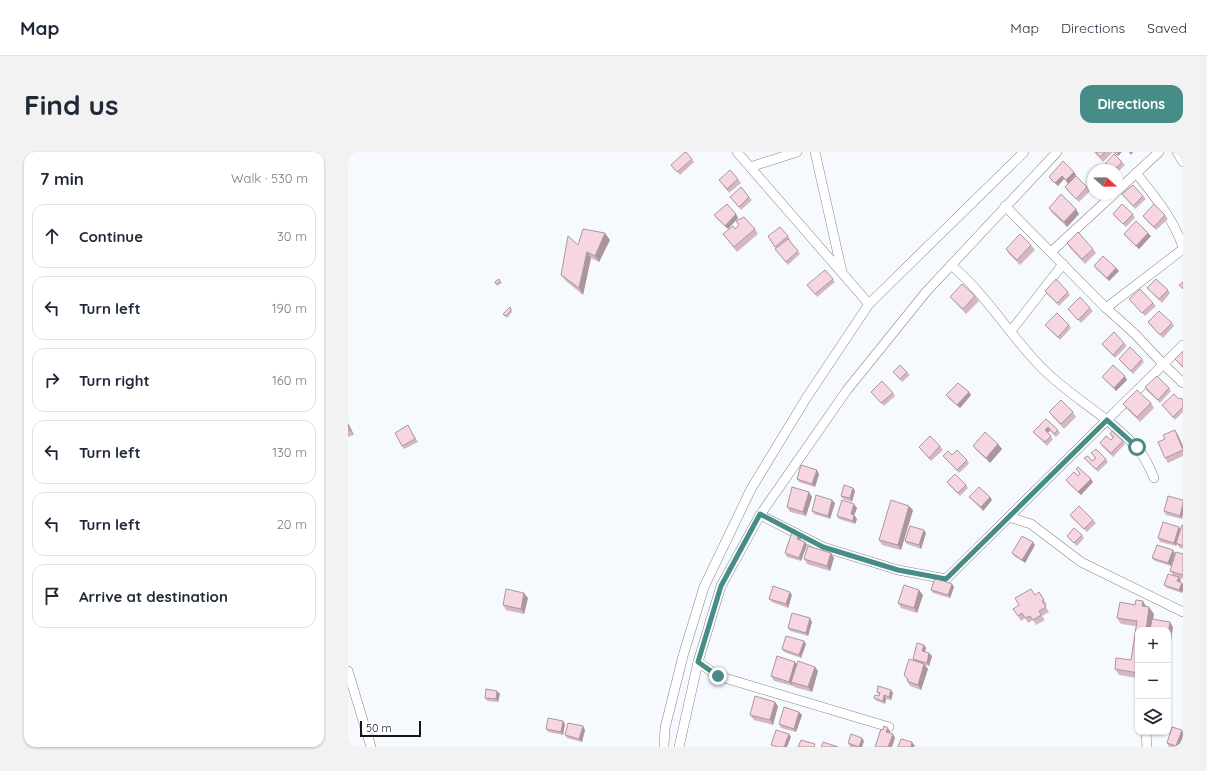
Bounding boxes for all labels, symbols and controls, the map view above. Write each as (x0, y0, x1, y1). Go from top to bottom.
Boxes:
text: Map (20, 16, 59, 40)
text: Map (1010, 19, 1039, 37)
text: Directions (1061, 19, 1125, 37)
text: Saved (1147, 19, 1187, 37)
button: Directions (1080, 85, 1183, 123)
text: Find us (24, 87, 118, 122)
north arrow (1087, 164, 1123, 200)
text: 7 min (40, 168, 84, 189)
text: Walk · 530 m (231, 170, 308, 186)
icon: ahead (41, 225, 63, 247)
text: Continue (79, 227, 143, 246)
text: 30 m (277, 228, 307, 244)
icon: left (41, 297, 63, 319)
text: Turn left (79, 299, 141, 318)
text: 190 m (272, 300, 307, 316)
icon: right (41, 369, 63, 391)
text: Turn right (79, 371, 150, 390)
text: 160 m (272, 372, 307, 388)
route start (1128, 438, 1146, 456)
icon: left (41, 441, 63, 463)
text: Turn left (79, 443, 141, 462)
text: 130 m (272, 444, 307, 460)
icon: left (41, 513, 63, 535)
text: Turn left (79, 515, 141, 534)
text: 20 m (277, 516, 307, 532)
icon: arrive (41, 585, 63, 607)
text: Arrive at destination (79, 587, 228, 606)
map controls (1135, 627, 1171, 735)
button: + (1135, 627, 1171, 663)
button: − (1135, 663, 1171, 699)
route end (709, 667, 727, 685)
button: layers (1135, 699, 1171, 735)
scale bar (360, 719, 421, 738)
text: 50 m (366, 721, 392, 735)

